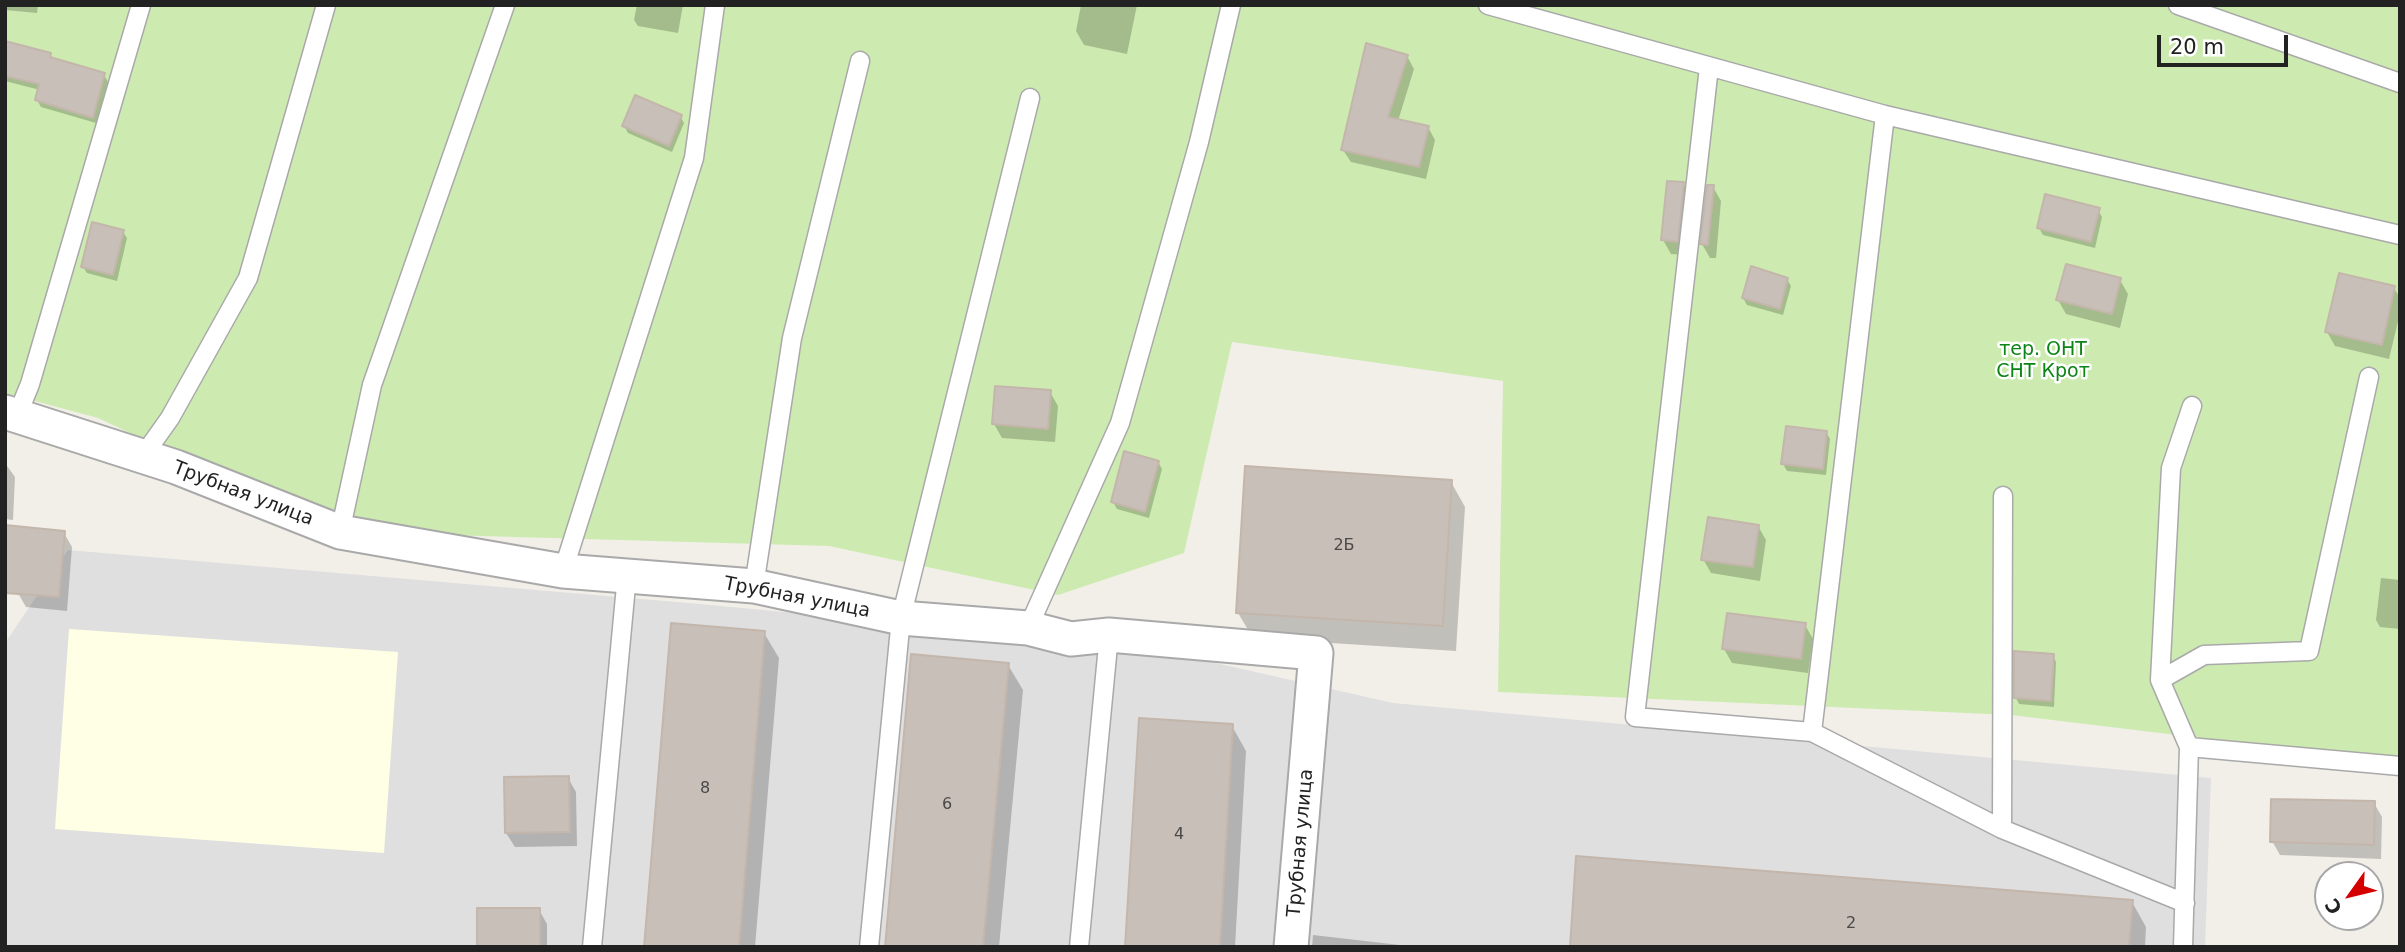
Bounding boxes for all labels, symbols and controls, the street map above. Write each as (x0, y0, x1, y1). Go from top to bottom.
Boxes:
scale bar (2160, 21, 2291, 65)
text: 20 m (2170, 35, 2224, 59)
park label: тер. ОНТ СНТ Крот (1996, 339, 2090, 383)
street label: Трубная улица (170, 457, 316, 531)
house number: 2Б (1333, 536, 1355, 556)
street label: Трубная улица (722, 573, 872, 623)
street label: Трубная улица (1283, 768, 1319, 918)
house number: 8 (700, 779, 710, 799)
house number: 6 (942, 795, 952, 815)
house number: 4 (1174, 825, 1184, 845)
north arrow (2314, 861, 2384, 931)
text: С (2320, 895, 2346, 919)
house number: 2 (1846, 914, 1856, 934)

